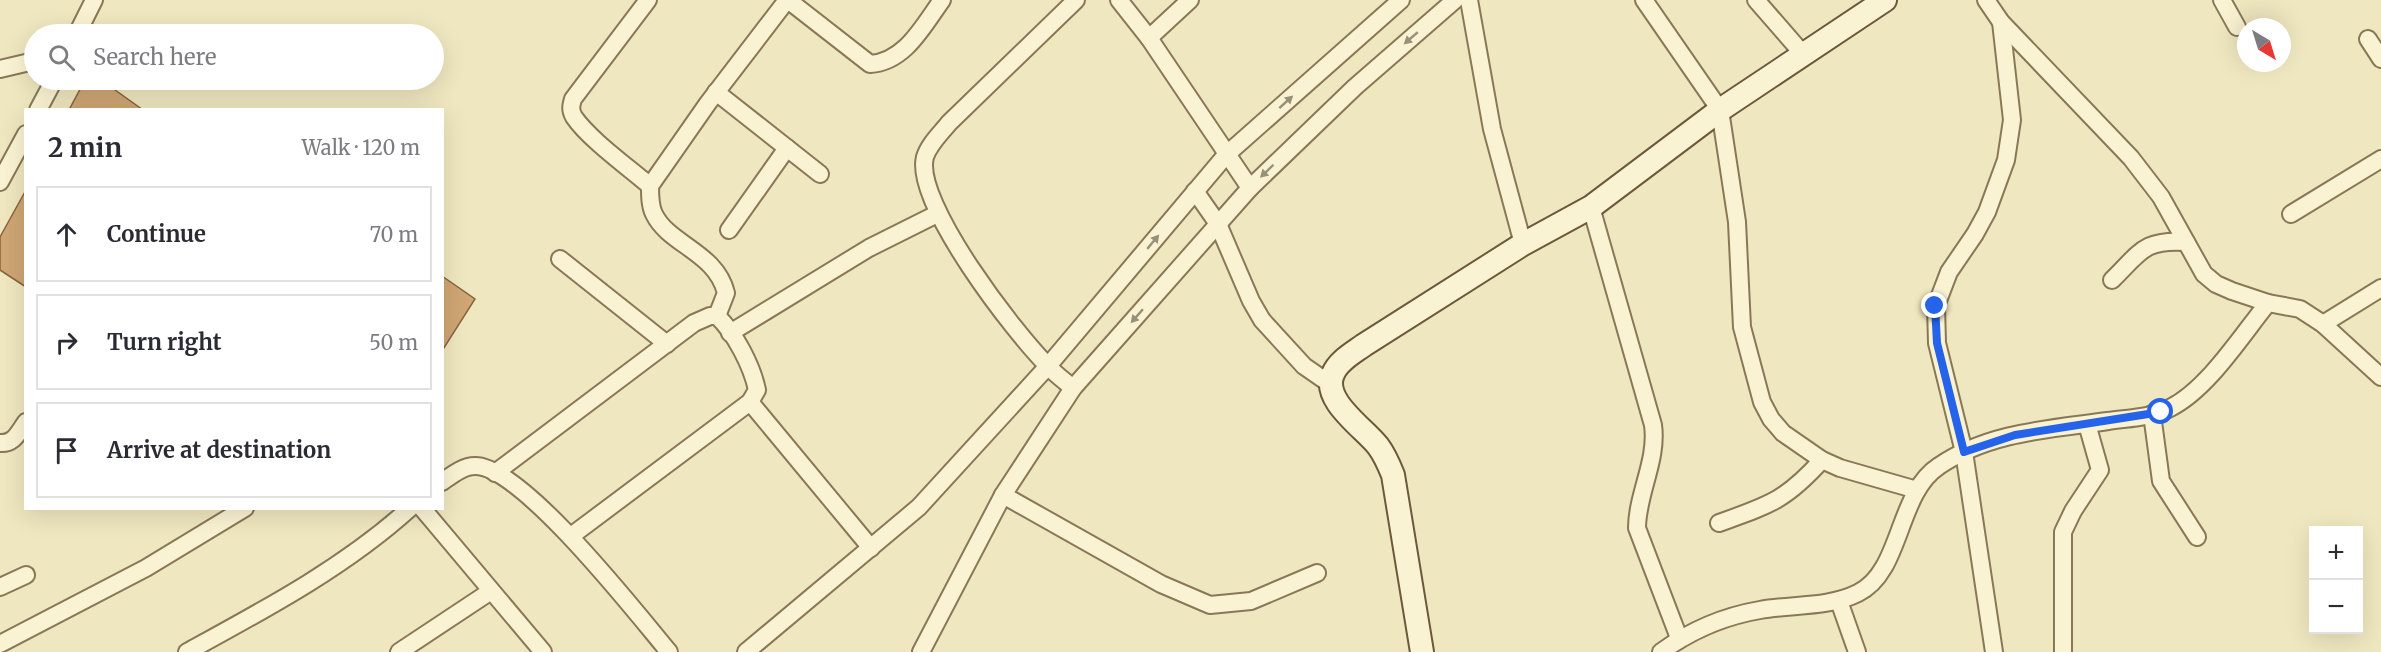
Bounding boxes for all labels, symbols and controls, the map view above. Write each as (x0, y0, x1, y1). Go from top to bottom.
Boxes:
north arrow (2237, 18, 2291, 72)
search box (24, 24, 444, 90)
one-way arrow (1403, 32, 1418, 45)
icon: search (45, 41, 78, 74)
text: Search here (93, 43, 216, 71)
one-way arrow (1278, 96, 1293, 109)
text: 2 min (48, 131, 122, 164)
text: Walk · 120 m (302, 135, 420, 160)
one-way arrow (1260, 164, 1275, 178)
icon: ahead (50, 218, 83, 251)
text: Continue (107, 220, 206, 248)
text: 70 m (370, 222, 418, 247)
one-way arrow (1146, 234, 1159, 249)
route end (1921, 292, 1947, 318)
one-way arrow (1131, 308, 1144, 323)
icon: right (50, 326, 83, 359)
text: Turn right (107, 328, 221, 356)
text: 50 m (369, 330, 418, 355)
route start (2147, 398, 2173, 424)
icon: arrive (50, 434, 83, 467)
text: Arrive at destination (107, 436, 331, 464)
map controls (2309, 526, 2363, 634)
button: + (2309, 526, 2363, 580)
button: − (2309, 580, 2363, 634)

